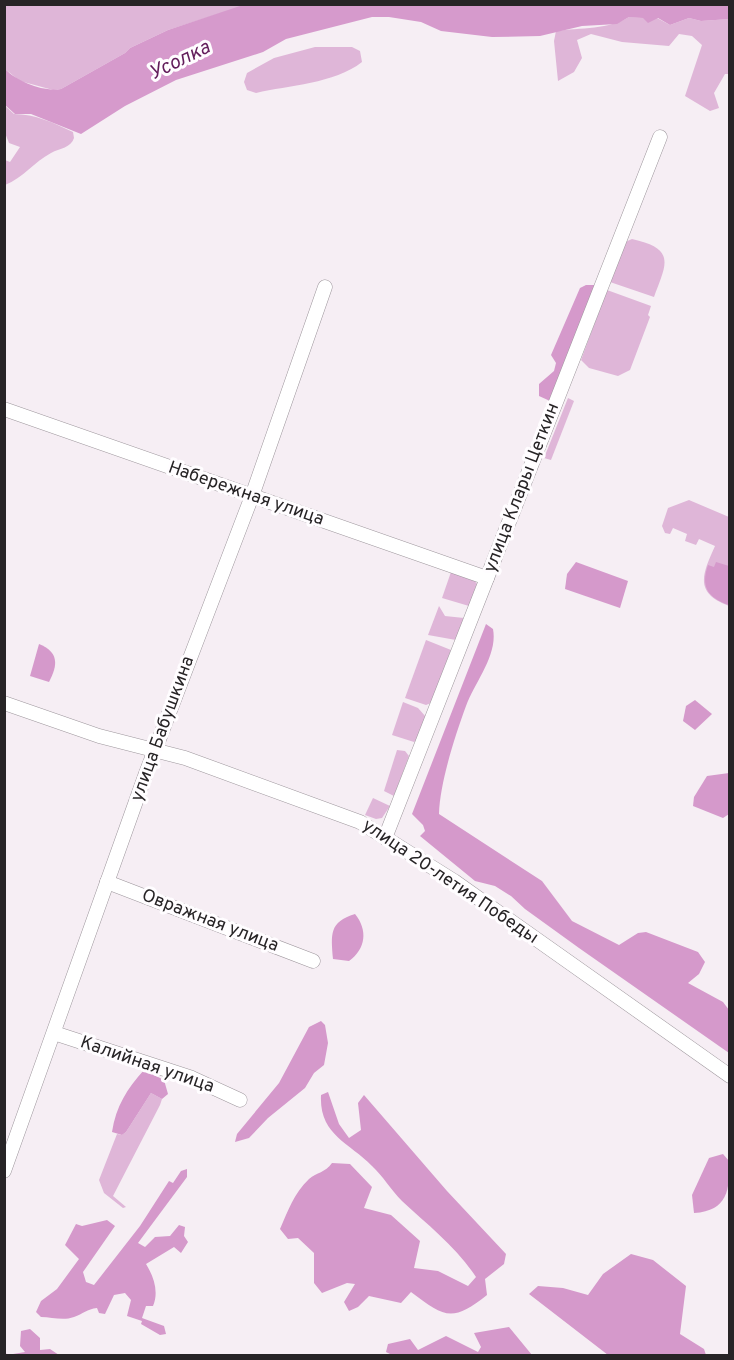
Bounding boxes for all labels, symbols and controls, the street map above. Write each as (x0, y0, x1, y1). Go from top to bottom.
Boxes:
water label: Усолка (145, 35, 215, 87)
street label: улица Клары Цеткин (479, 400, 565, 576)
street label: Набережная улица (165, 457, 327, 531)
street label: улица Бабушкина (126, 653, 200, 805)
street label: улица 20-летия Победы (357, 814, 543, 950)
street label: Овражная улица (138, 884, 282, 958)
street label: Калийная улица (77, 1031, 217, 1099)

